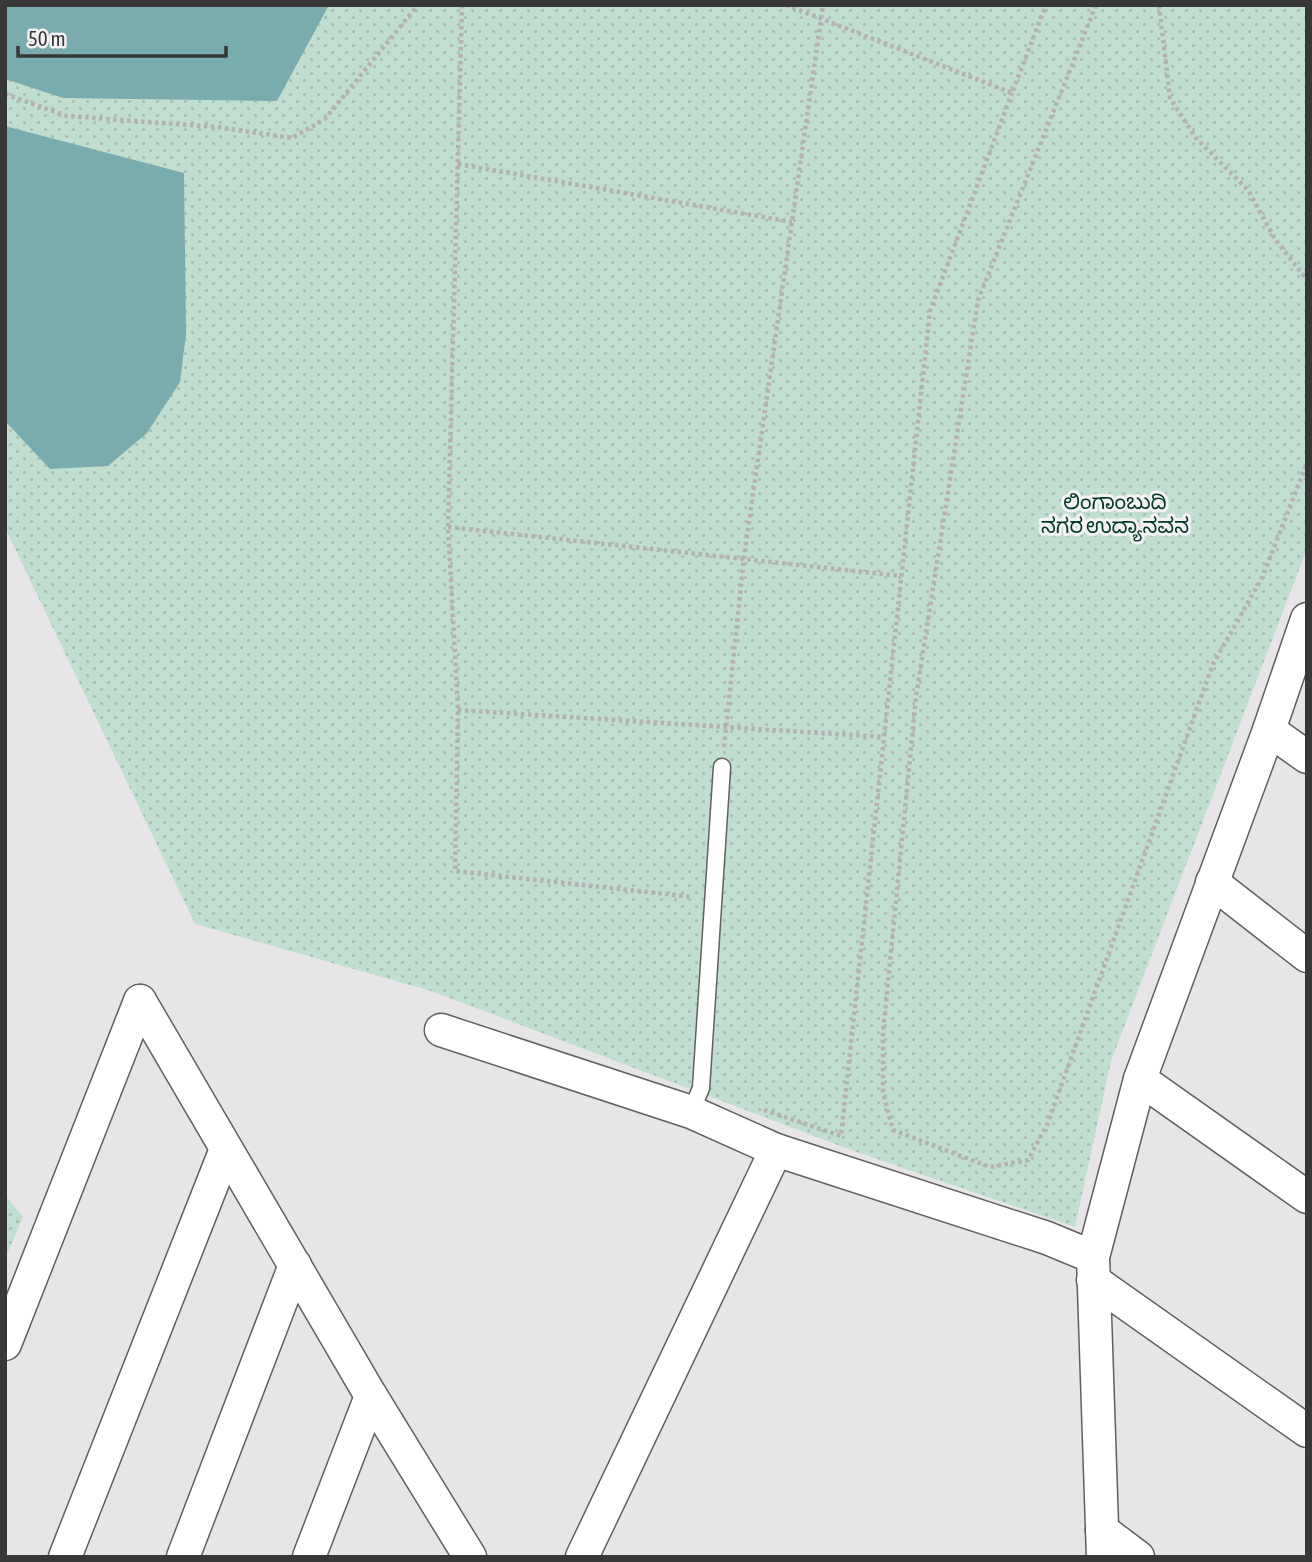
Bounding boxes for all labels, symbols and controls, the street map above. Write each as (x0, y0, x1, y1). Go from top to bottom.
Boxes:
scale bar (18, 14, 226, 58)
text: 50 m (28, 26, 66, 50)
park label: ಲಿಂಗಾಂಬುದಿ ನಗರ ಉದ್ಯಾನವನ (1041, 489, 1189, 542)

